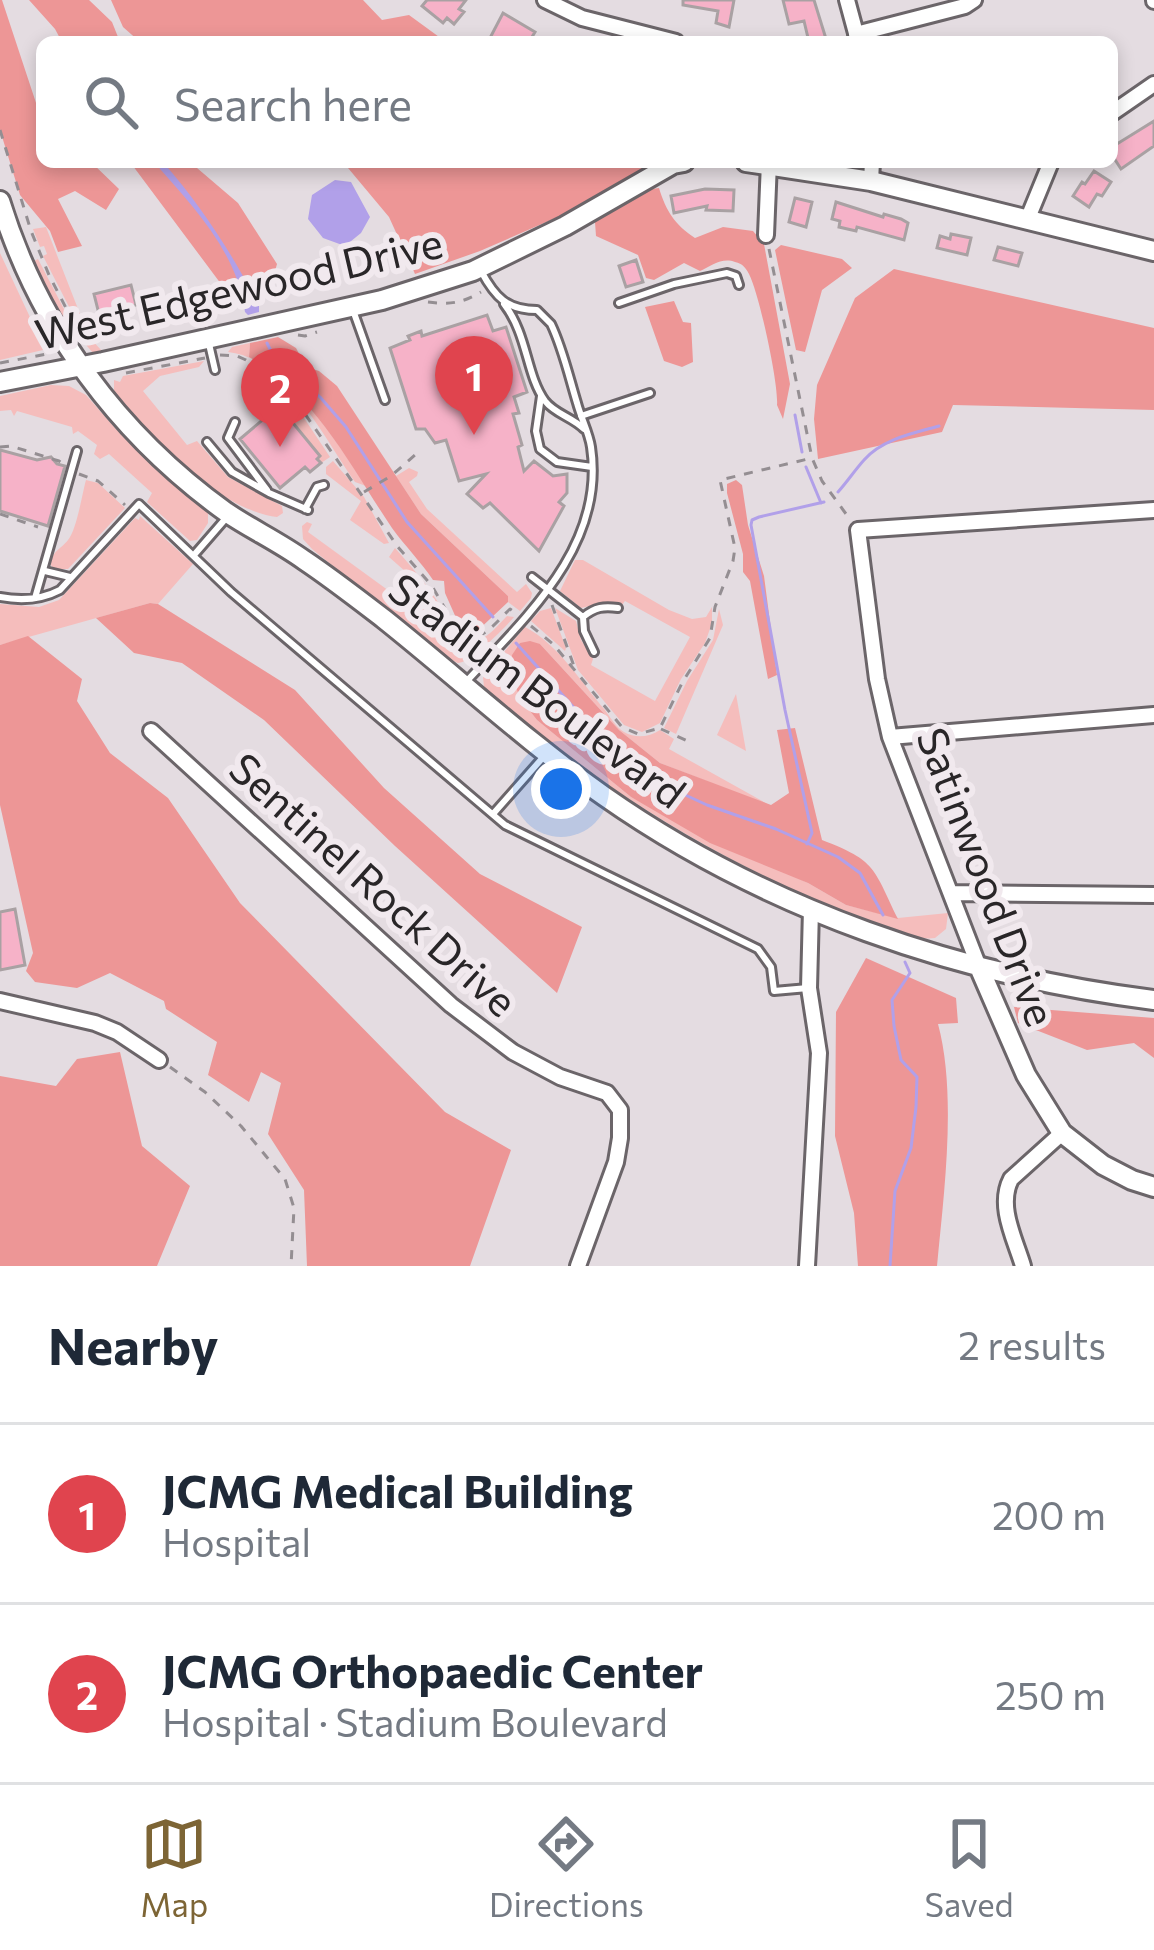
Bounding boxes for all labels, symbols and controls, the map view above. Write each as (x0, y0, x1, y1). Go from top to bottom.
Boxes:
search box (36, 36, 1118, 168)
icon: search (78, 69, 144, 135)
text: Search here (174, 75, 412, 130)
street label: West Edgewood Drive (30, 215, 447, 359)
pin: 1 (435, 336, 513, 435)
pin: 2 (241, 348, 319, 447)
street label: Stadium Boulevard (380, 561, 697, 818)
street label: Satinwood Drive (907, 720, 1069, 1033)
street label: Sentinel Rock Drive (220, 741, 529, 1026)
your location (531, 759, 591, 819)
text: Nearby (48, 1313, 218, 1376)
text: 2 results (958, 1320, 1106, 1368)
text: JCMG Medical Building (162, 1462, 633, 1517)
text: 1 (78, 1490, 96, 1538)
text: 200 m (992, 1490, 1106, 1538)
text: Hospital (162, 1517, 311, 1565)
text: JCMG Orthopaedic Center (162, 1642, 703, 1697)
text: 2 (76, 1670, 98, 1718)
text: 250 m (995, 1670, 1106, 1718)
text: Hospital · Stadium Boulevard (162, 1697, 668, 1745)
tab: Map (140, 1811, 208, 1924)
tab: Directions (489, 1811, 644, 1924)
tab: Saved (925, 1811, 1014, 1924)

